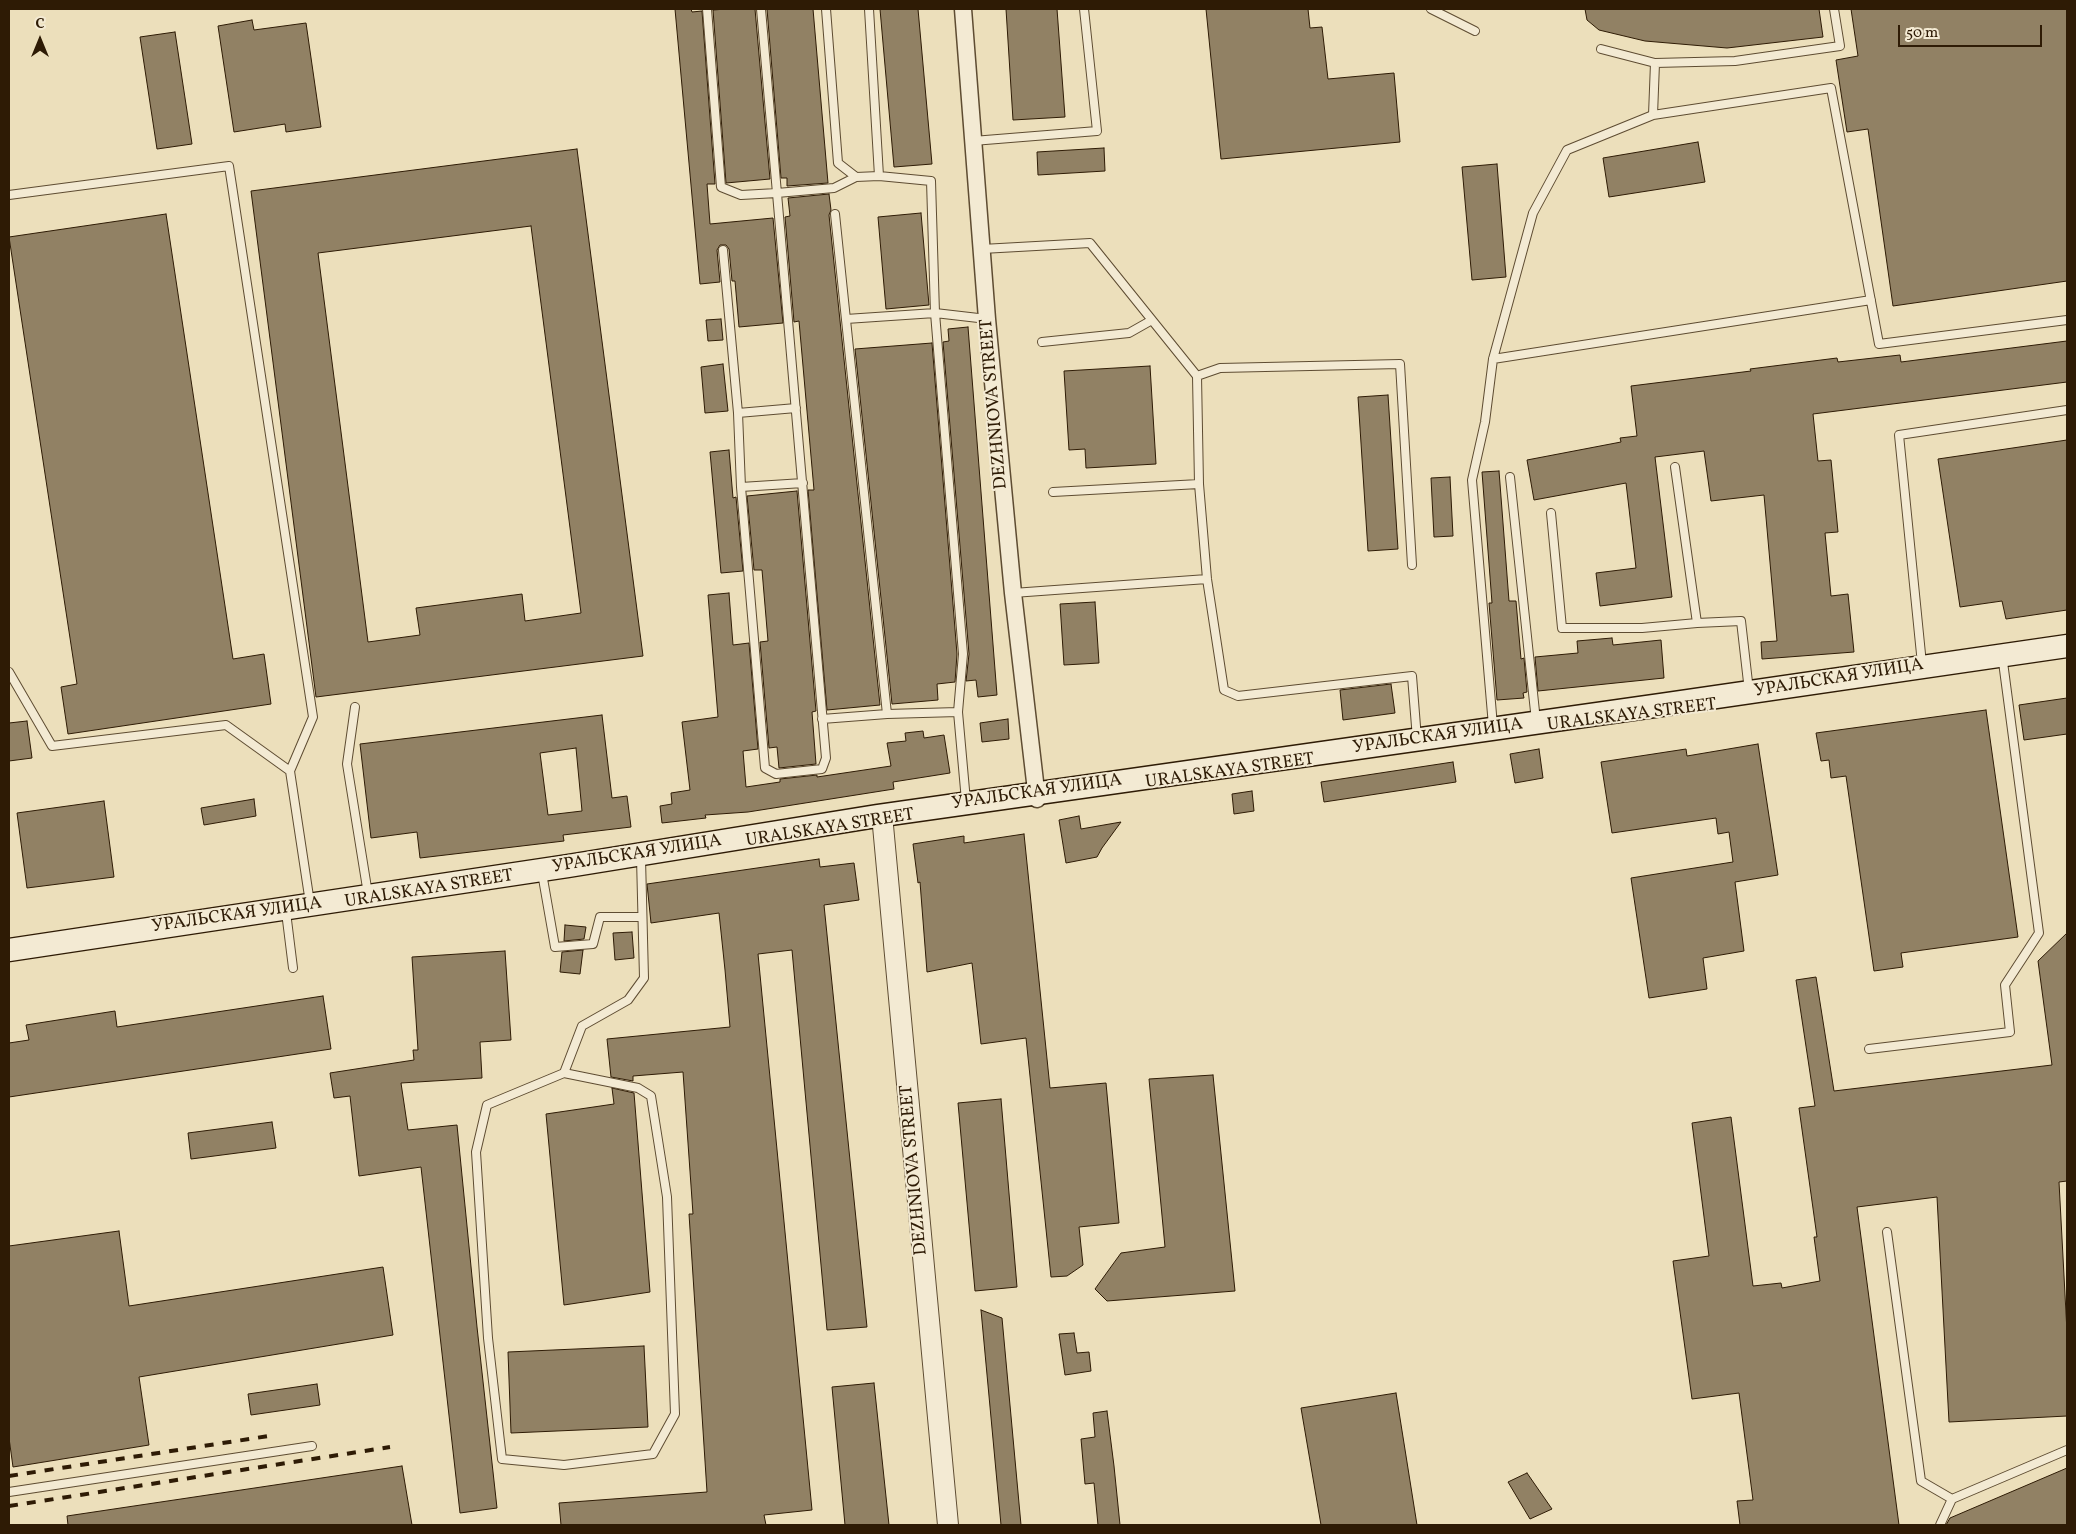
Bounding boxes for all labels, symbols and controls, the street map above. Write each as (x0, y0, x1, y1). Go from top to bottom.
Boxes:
north arrow (15, 15, 65, 65)
text: С (35, 15, 45, 34)
scale bar (1901, 15, 2045, 47)
text: 50 m (1906, 23, 1938, 44)
street label: DEZHNIOVA STREET (977, 318, 1013, 490)
street label: УРАЛЬСКАЯ УЛИЦА (1753, 655, 1925, 703)
street label: URALSKAYA STREET (1546, 695, 1718, 737)
street label: УРАЛЬСКАЯ УЛИЦА (1352, 714, 1524, 760)
street label: URALSKAYA STREET (1144, 749, 1316, 795)
street label: УРАЛЬСКАЯ УЛИЦА (951, 770, 1123, 816)
street label: URALSKAYA STREET (744, 805, 916, 853)
street label: УРАЛЬСКАЯ УЛИЦА (551, 831, 723, 879)
street label: URALSKAYA STREET (343, 866, 515, 914)
street label: УРАЛЬСКАЯ УЛИЦА (151, 893, 323, 939)
street label: DEZHNIOVA STREET (897, 1084, 933, 1256)

